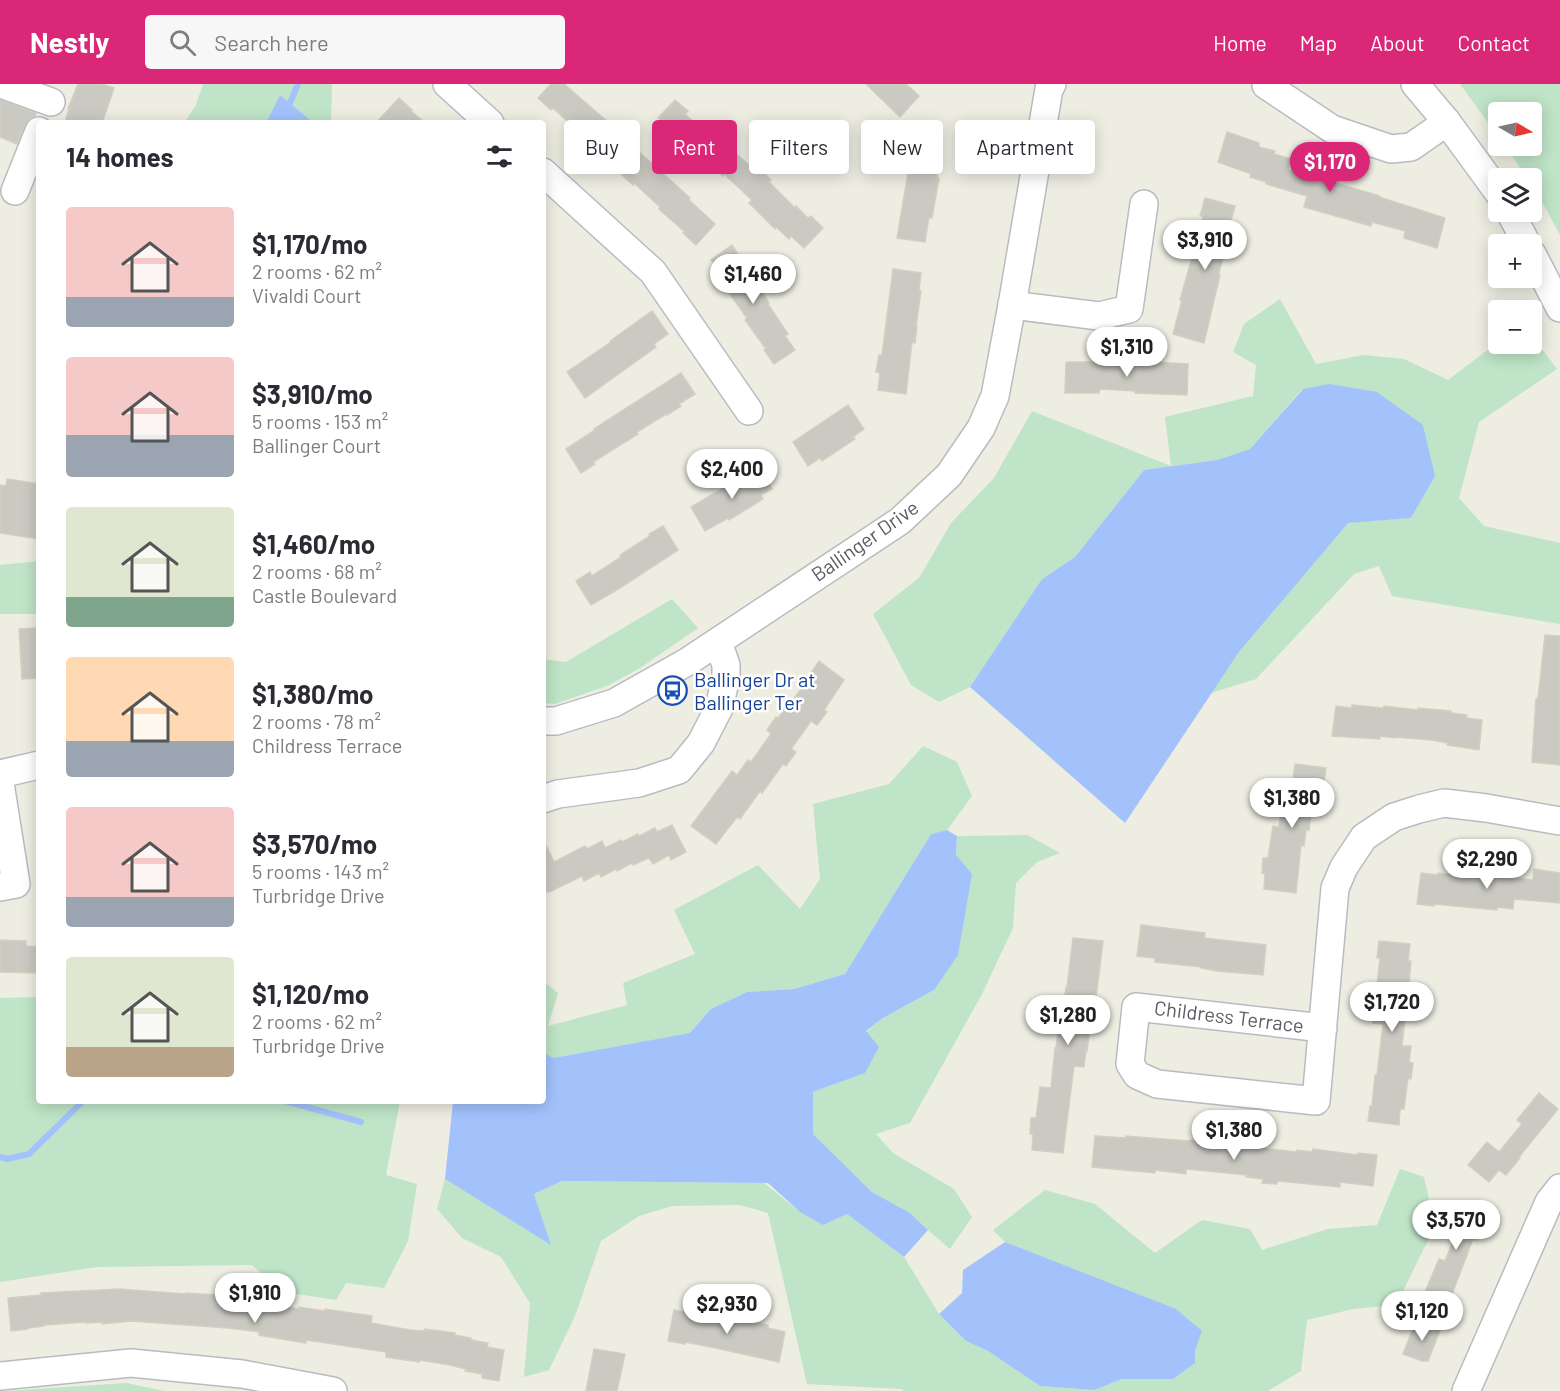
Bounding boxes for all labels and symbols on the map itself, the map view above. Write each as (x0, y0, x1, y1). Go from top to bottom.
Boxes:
north arrow (1488, 102, 1542, 156)
pin: $1,170 (1281, 142, 1379, 193)
pin: $3,910 (1156, 220, 1254, 271)
pin: $1,460 (704, 254, 802, 305)
pin: $1,310 (1078, 327, 1176, 378)
pin: $2,400 (683, 449, 781, 500)
street label: Ballinger Drive (806, 495, 922, 586)
place label: Ballinger Dr at Ballinger Ter (694, 667, 815, 714)
bus stop icon: Ballinger Dr at Ballinger Ter (657, 675, 689, 707)
pin: $1,380 (1243, 778, 1341, 829)
pin: $2,290 (1438, 839, 1536, 890)
pin: $1,720 (1343, 982, 1441, 1033)
pin: $1,280 (1019, 995, 1117, 1046)
street label: Childress Terrace (1153, 995, 1305, 1037)
pin: $1,380 (1185, 1110, 1283, 1161)
pin: $3,570 (1407, 1200, 1505, 1251)
pin: $1,910 (206, 1273, 304, 1324)
pin: $2,930 (678, 1284, 776, 1335)
pin: $1,120 (1373, 1291, 1471, 1342)

